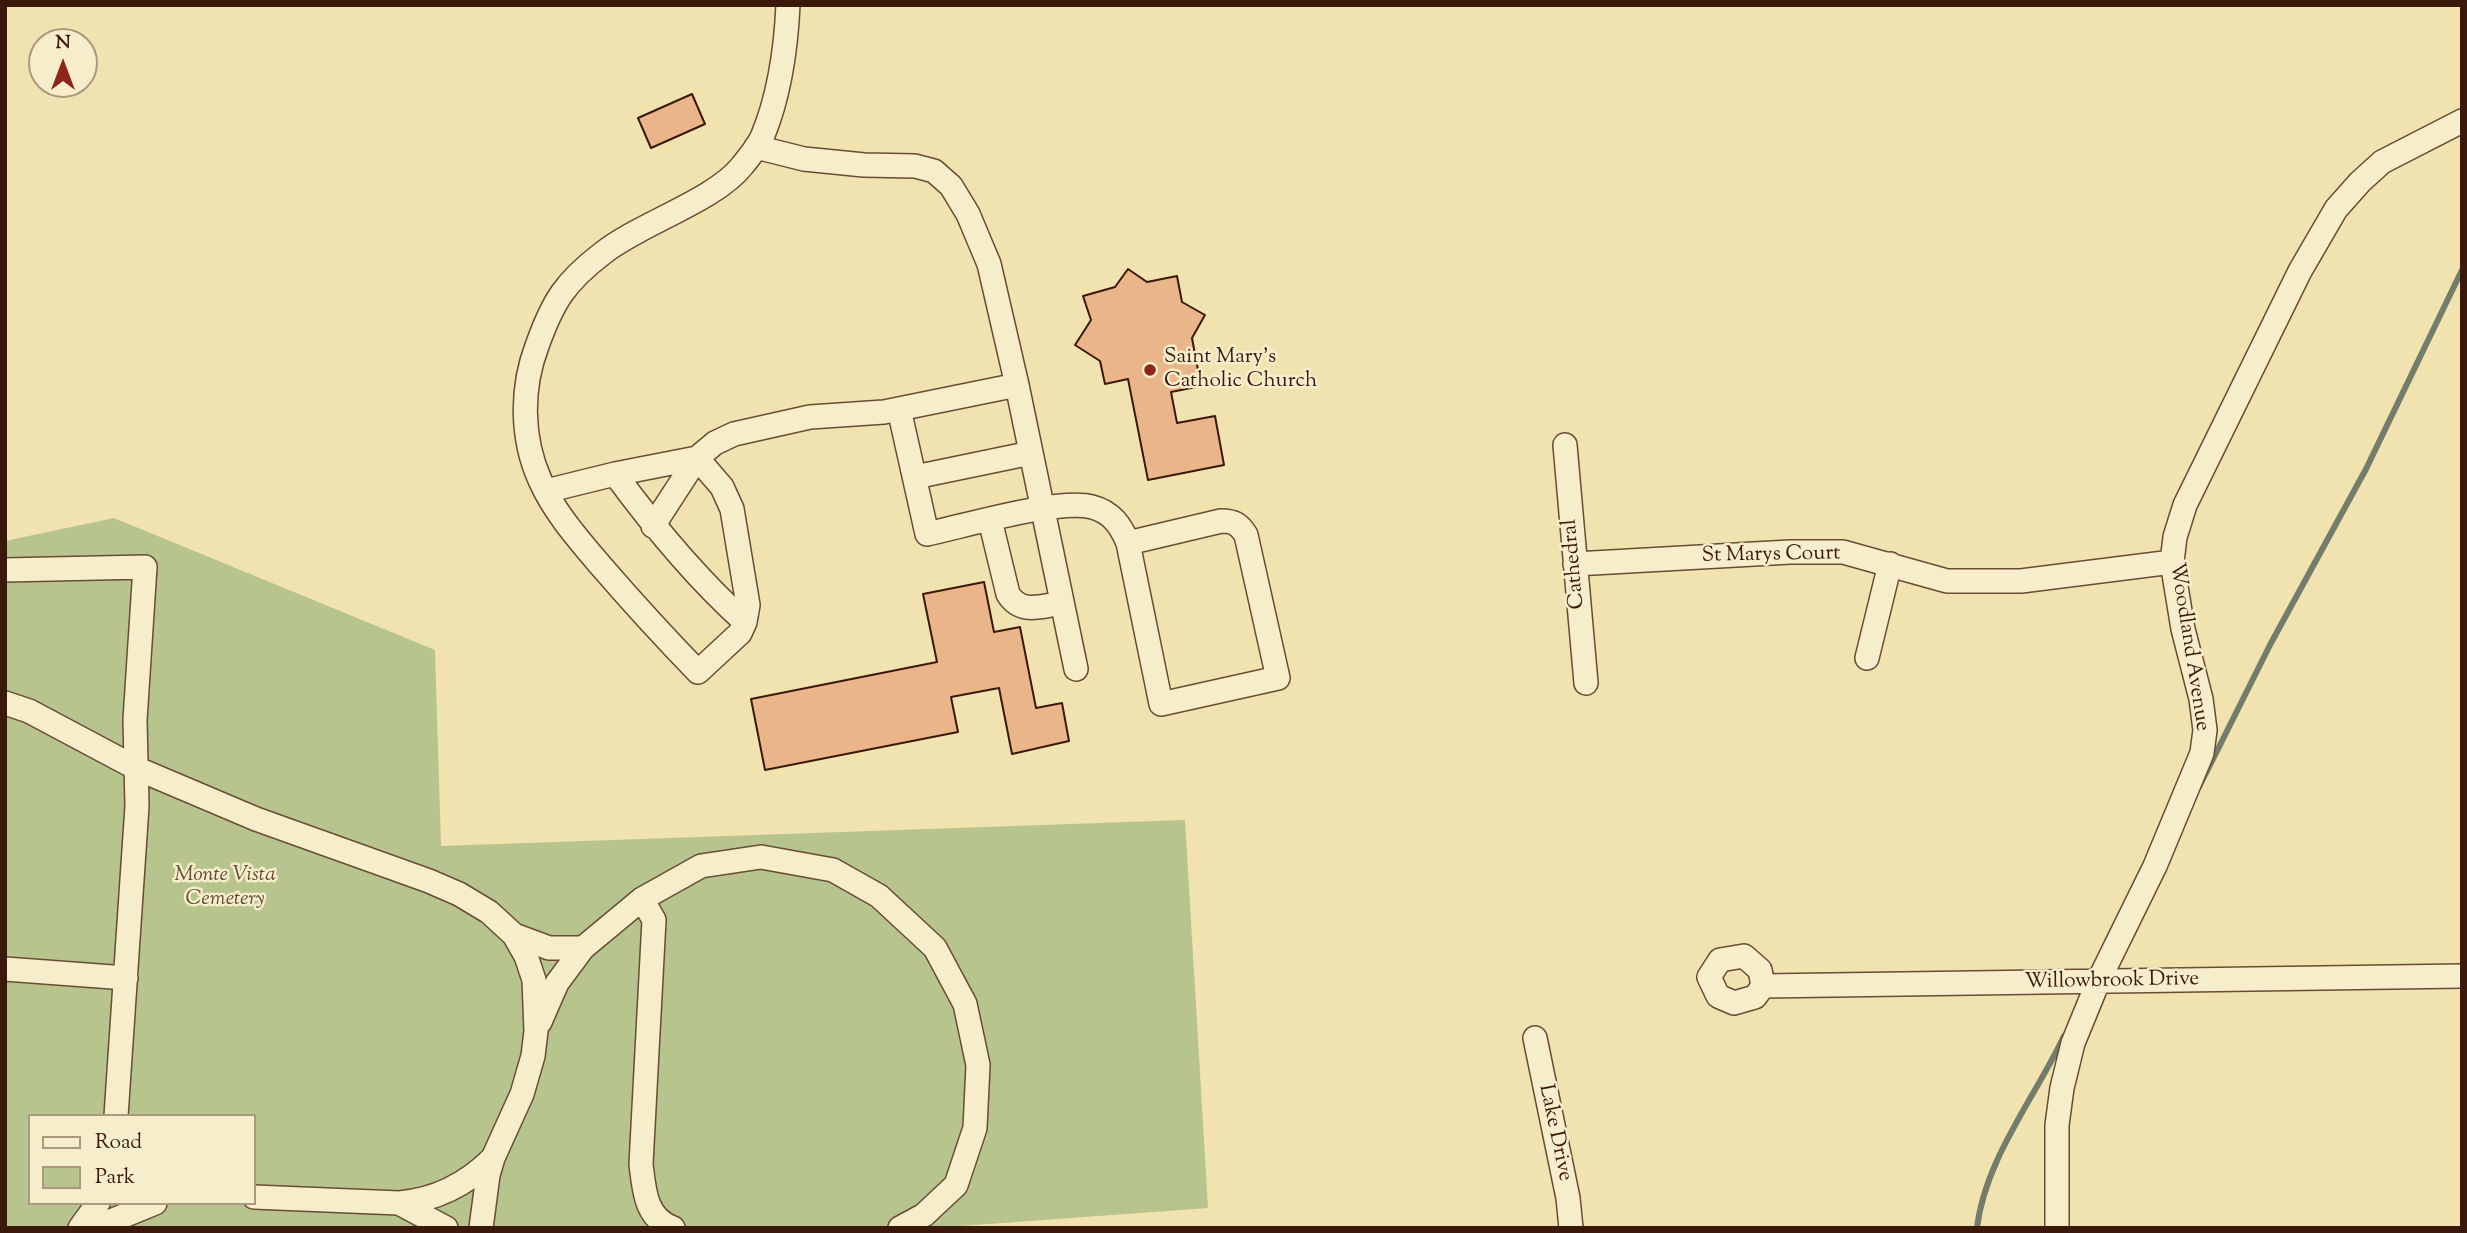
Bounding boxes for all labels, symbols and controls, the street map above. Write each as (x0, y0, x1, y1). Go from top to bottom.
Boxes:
north arrow (28, 28, 98, 98)
text: N (55, 30, 71, 57)
place label: Saint Mary's Catholic Church (1164, 345, 1317, 395)
marker: Saint Mary's Catholic Church (1142, 362, 1158, 378)
street label: Cathedral (1559, 518, 1591, 610)
street label: St Marys Court (1701, 542, 1841, 570)
street label: Woodland Avenue (2162, 561, 2214, 733)
park label: Monte Vista Cemetery (174, 863, 276, 913)
street label: Willowbrook Drive (2024, 968, 2200, 996)
street label: Lake Drive (1531, 1082, 1577, 1184)
legend (28, 1114, 256, 1205)
text: Road (95, 1128, 142, 1158)
text: Park (95, 1163, 135, 1193)

